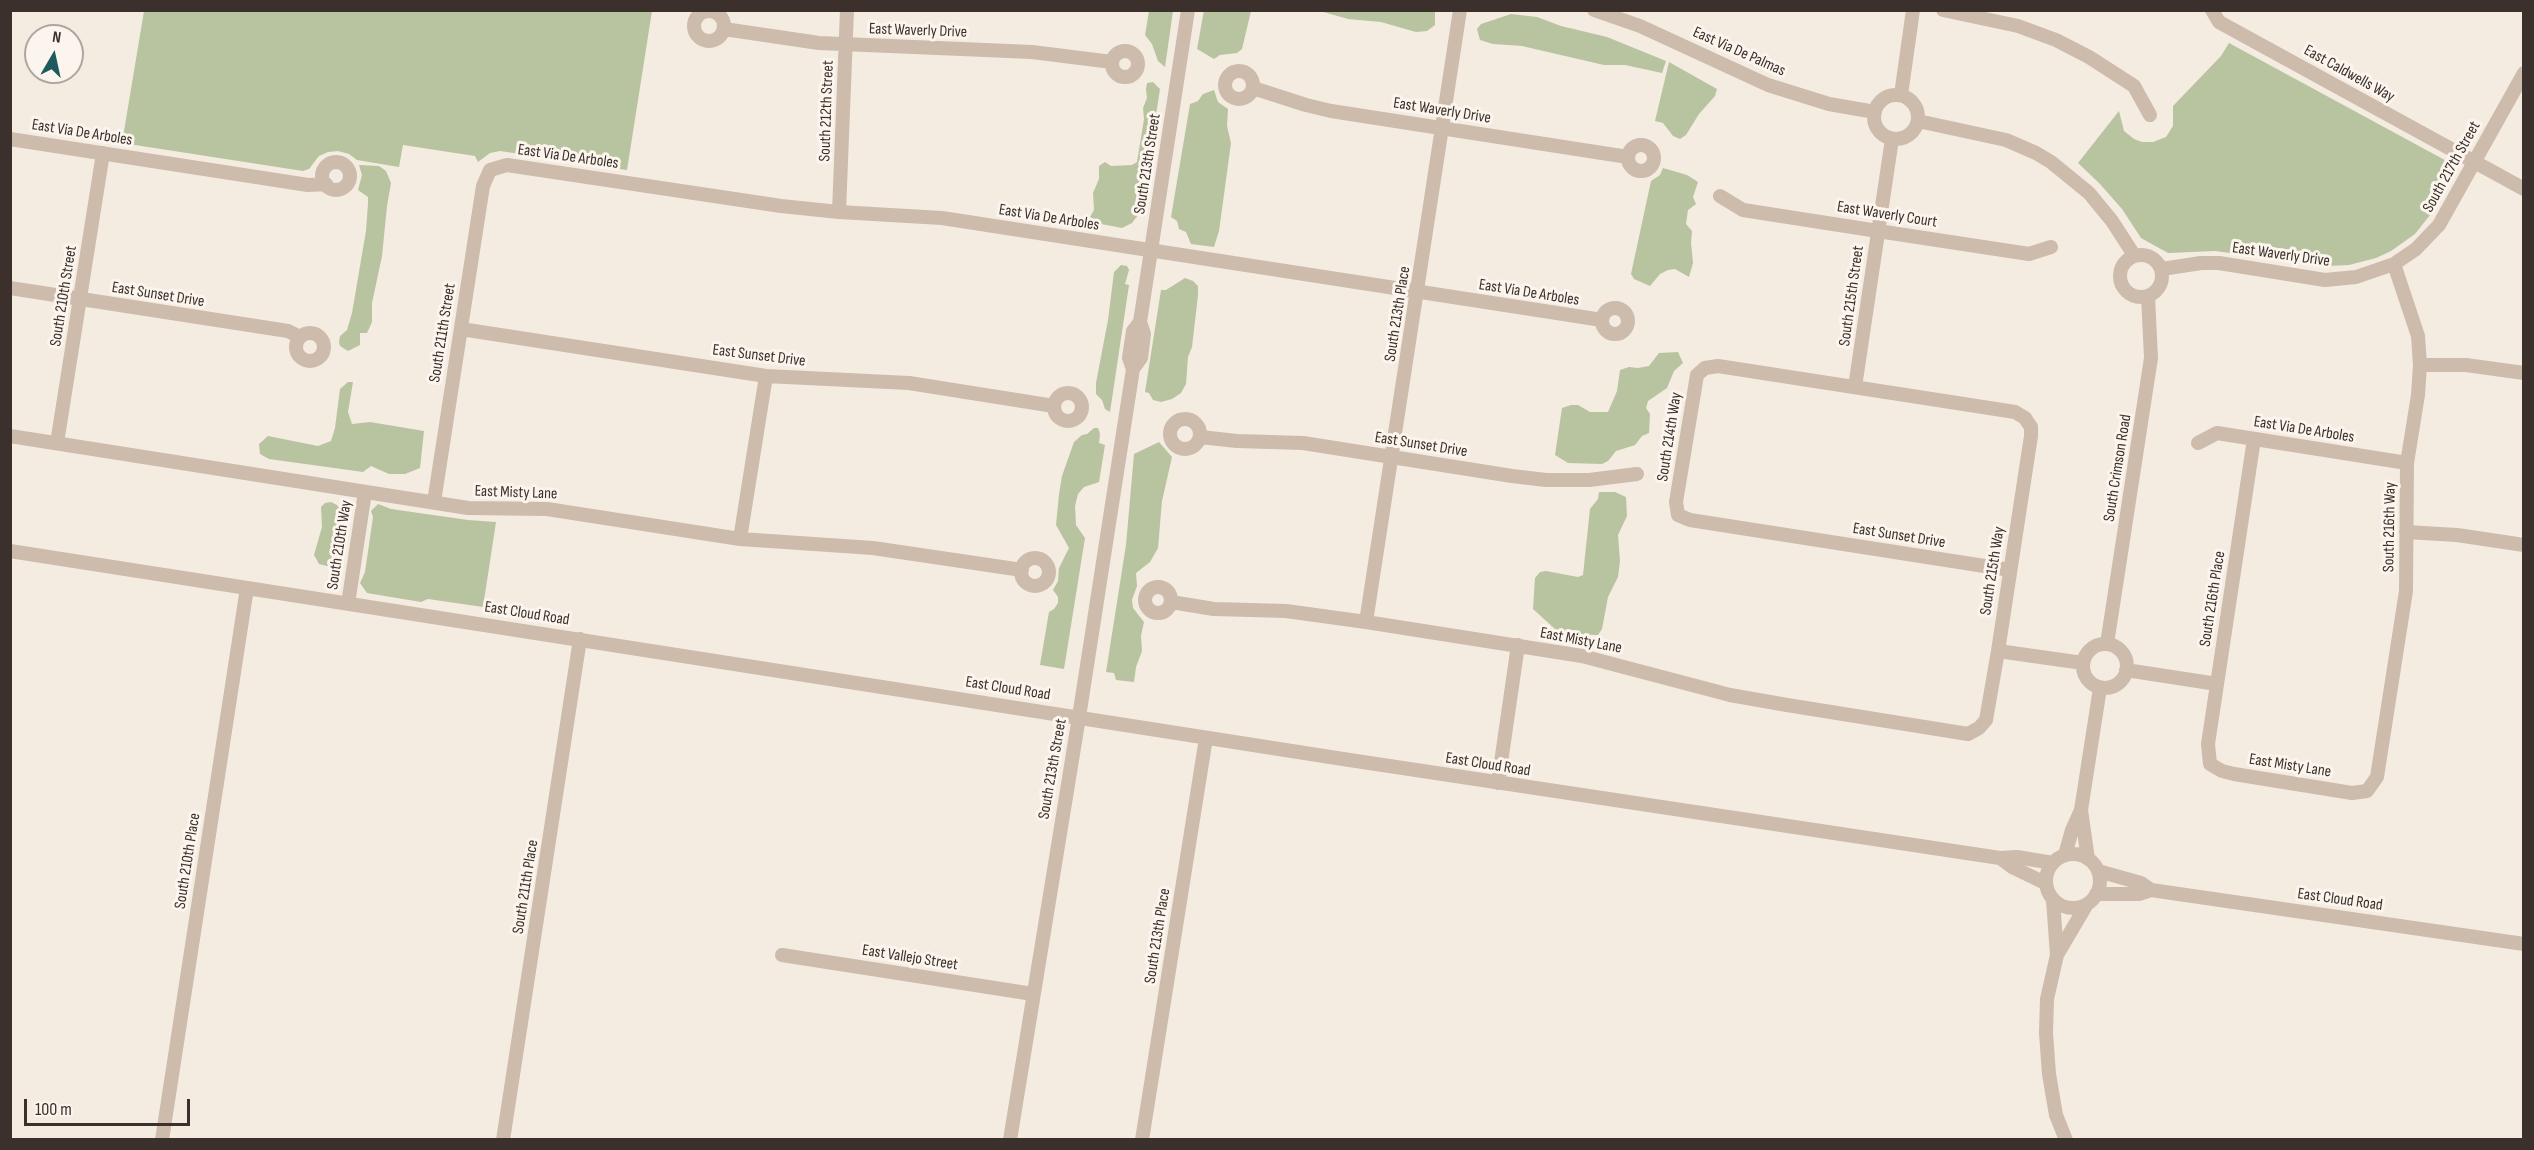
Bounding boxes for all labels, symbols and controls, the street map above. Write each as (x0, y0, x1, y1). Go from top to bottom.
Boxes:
street label: East Waverly Drive (868, 20, 968, 42)
street label: East Via De Palmas (1690, 23, 1788, 81)
north arrow (24, 24, 84, 84)
text: N (51, 28, 62, 48)
street label: East Caldwells Way (2300, 41, 2398, 107)
street label: South 212th Street (816, 60, 838, 162)
street label: East Waverly Drive (1392, 94, 1492, 128)
street label: South 213th Street (1131, 112, 1165, 216)
street label: East Via De Arboles (30, 116, 134, 150)
street label: South 217th Street (2419, 118, 2485, 216)
street label: East Via De Arboles (516, 140, 620, 174)
street label: East Waverly Court (1836, 198, 1938, 232)
street label: East Via De Arboles (997, 201, 1101, 235)
street label: East Waverly Drive (2231, 239, 2331, 271)
street label: South 210th Street (47, 244, 81, 348)
street label: South 215th Street (1835, 245, 1869, 347)
street label: South 213th Place (1381, 265, 1415, 363)
street label: East Via De Arboles (1477, 276, 1581, 310)
street label: East Sunset Drive (110, 278, 206, 312)
street label: South 211th Street (426, 282, 460, 384)
street label: East Sunset Drive (711, 341, 807, 371)
street label: South 214th Way (1653, 391, 1687, 483)
street label: South Crimson Road (2100, 413, 2136, 523)
street label: East Via De Arboles (2252, 413, 2356, 447)
street label: East Sunset Drive (1373, 428, 1469, 462)
street label: East Misty Lane (474, 482, 558, 504)
street label: South 216th Way (2380, 482, 2400, 572)
street label: South 210th Way (323, 499, 357, 591)
street label: East Sunset Drive (1851, 519, 1947, 553)
street label: South 215th Way (1977, 525, 2009, 617)
street label: South 216th Place (2196, 550, 2230, 648)
street label: East Cloud Road (483, 598, 571, 630)
street label: East Misty Lane (1538, 624, 1624, 658)
street label: East Cloud Road (964, 673, 1052, 705)
street label: South 213th Street (1035, 717, 1071, 821)
street label: East Cloud Road (1444, 749, 1532, 781)
street label: East Misty Lane (2248, 750, 2332, 782)
street label: South 210th Place (171, 812, 205, 910)
street label: South 211th Place (509, 839, 543, 935)
street label: East Cloud Road (2296, 885, 2384, 915)
street label: South 213th Place (1141, 887, 1175, 985)
street label: East Vallejo Street (861, 941, 959, 975)
scale bar (27, 1087, 194, 1125)
text: 100 m (35, 1099, 72, 1120)

